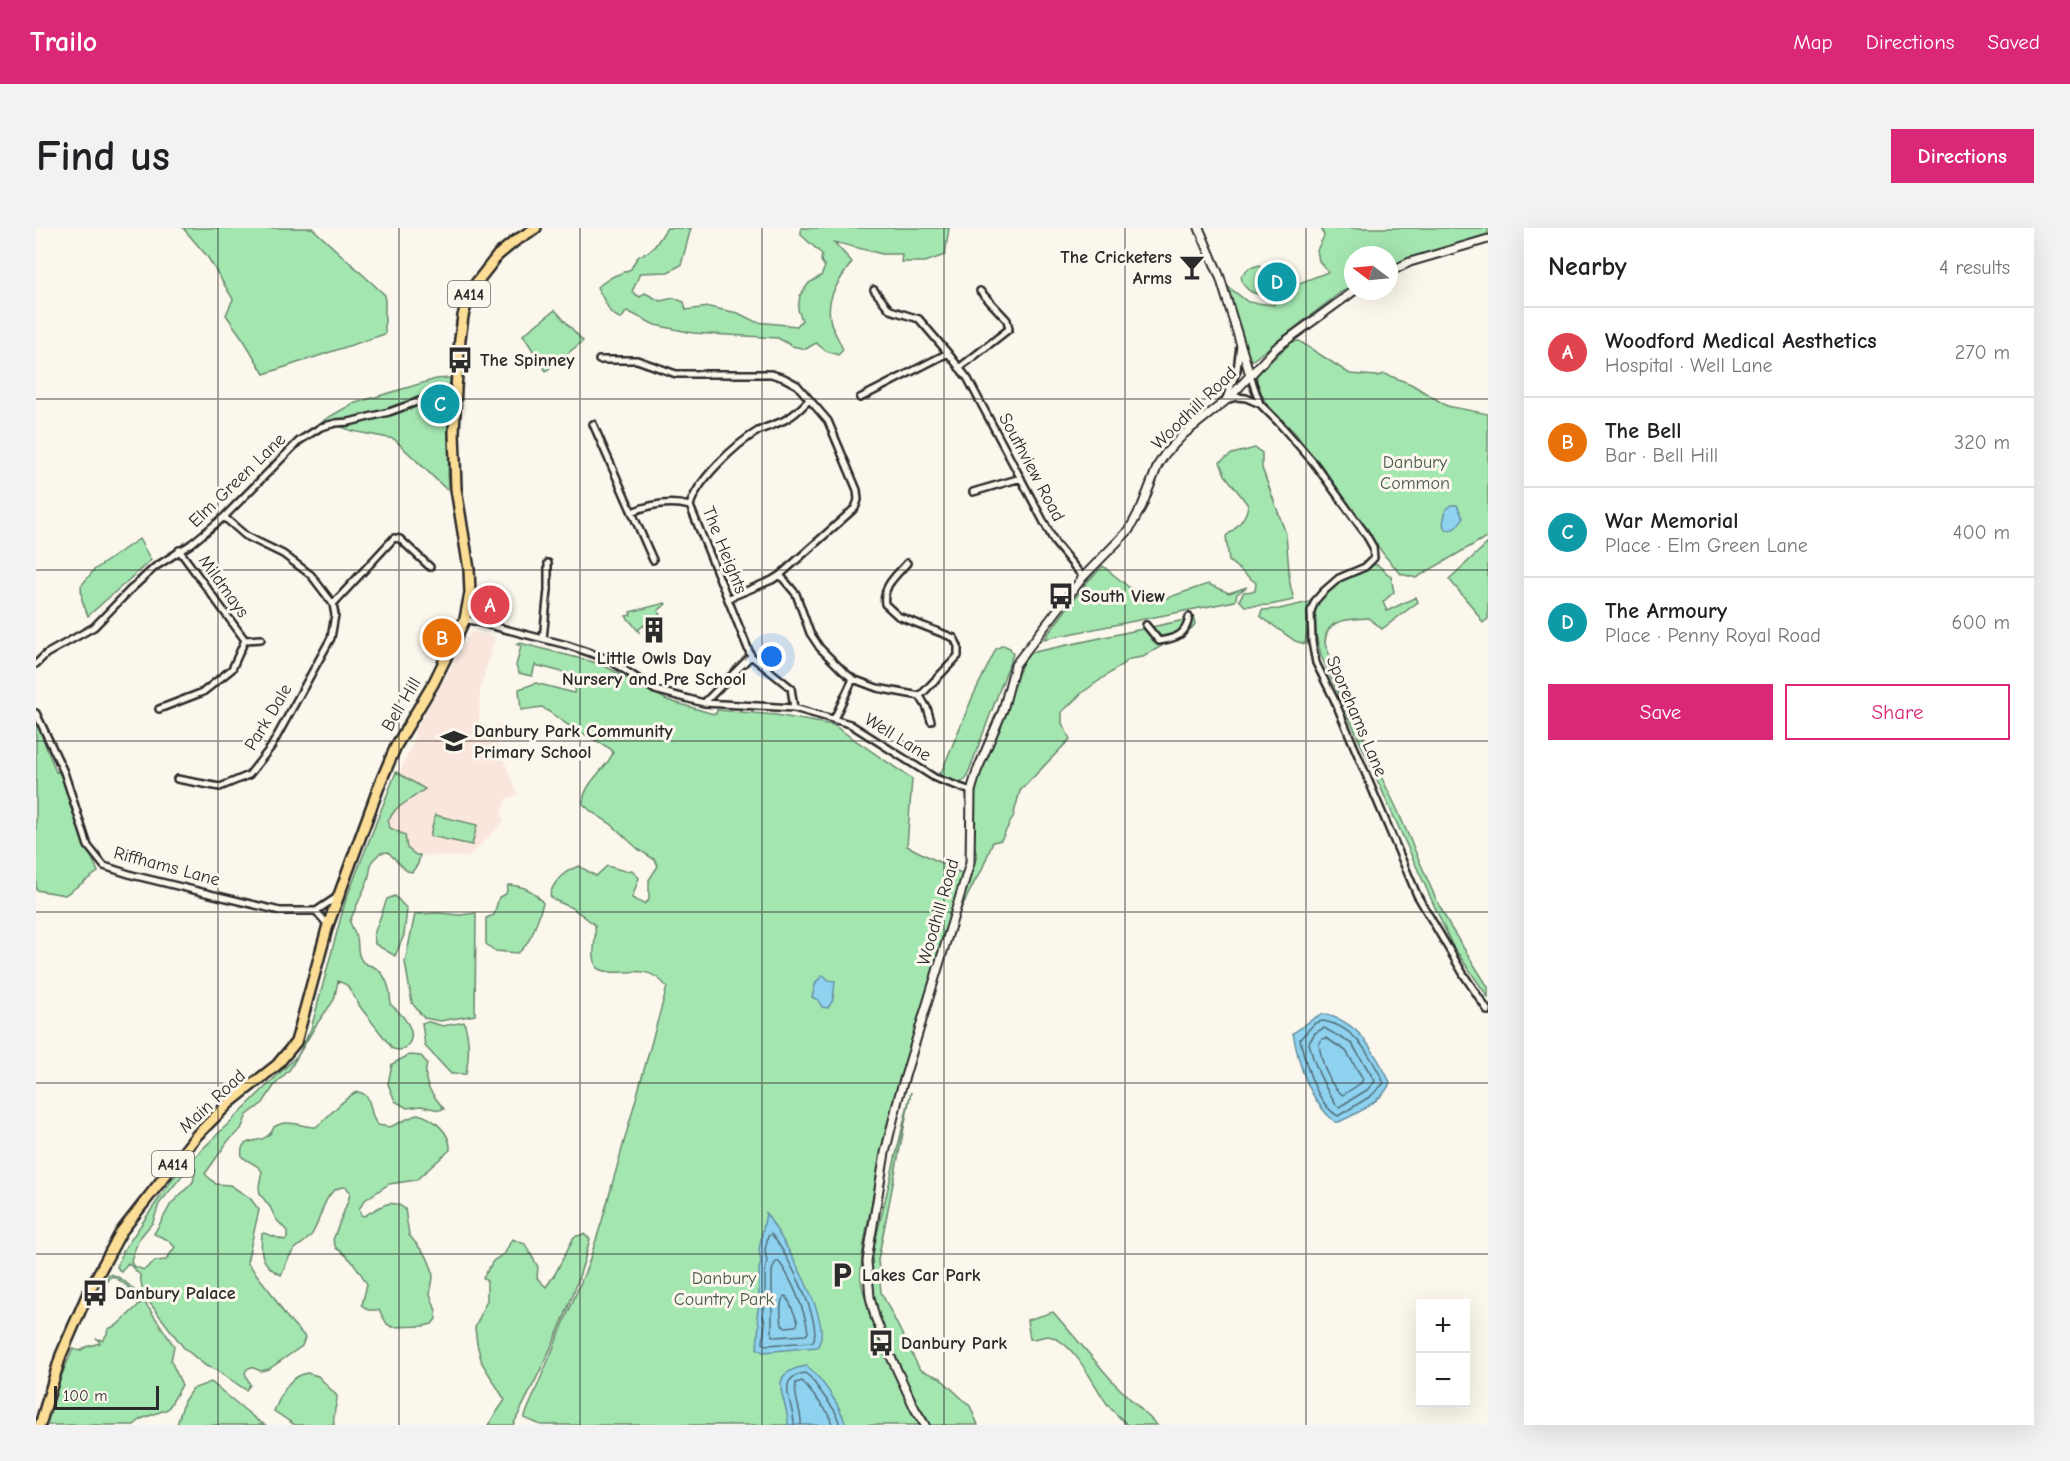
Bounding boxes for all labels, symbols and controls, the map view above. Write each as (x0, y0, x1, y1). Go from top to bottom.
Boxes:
text: Trailo (30, 26, 97, 58)
text: Map (1793, 30, 1833, 54)
text: Directions (1866, 30, 1955, 54)
text: Saved (1988, 30, 2040, 54)
button: Directions (1891, 129, 2034, 183)
text: Find us (36, 132, 170, 181)
north arrow (1344, 246, 1398, 300)
place label: The Cricketers Arms (1060, 247, 1172, 289)
bar icon: The Cricketers Arms (1177, 252, 1207, 282)
text: Nearby (1548, 252, 1627, 282)
text: 4 results (1939, 256, 2010, 279)
pin: D (1258, 260, 1296, 304)
road number: A414 (448, 281, 490, 307)
text: Woodford Medical Aesthetics (1605, 328, 1877, 354)
text: A (1562, 341, 1573, 364)
text: 270 m (1955, 341, 2010, 364)
bus stop icon: The Spinney (445, 345, 475, 375)
place label: The Spinney (480, 350, 575, 371)
text: Hospital · Well Lane (1605, 354, 1773, 377)
street label: Woodhill Road (1148, 363, 1241, 454)
pin: C (420, 382, 460, 426)
street label: Southview Road (994, 409, 1069, 525)
text: The Bell (1605, 418, 1681, 444)
street label: Elm Green Lane (185, 429, 290, 532)
text: B (1561, 431, 1574, 454)
text: 320 m (1954, 431, 2010, 454)
text: Bar · Bell Hill (1605, 444, 1718, 467)
park label: Danbury Common (1380, 452, 1450, 494)
street label: The Heights (698, 504, 752, 597)
text: War Memorial (1605, 508, 1738, 534)
text: C (1561, 521, 1574, 544)
text: 400 m (1953, 521, 2010, 544)
text: Place · Elm Green Lane (1605, 534, 1808, 557)
street label: Mildmays (194, 551, 253, 622)
bus stop icon: South View (1046, 581, 1076, 611)
pin: A (470, 582, 510, 628)
place label: South View (1081, 586, 1165, 607)
text: The Armoury (1605, 598, 1727, 624)
text: D (1561, 611, 1574, 634)
text: 600 m (1952, 611, 2010, 634)
building icon: Little Owls Day Nursery and Pre School (639, 615, 669, 645)
pin: B (422, 616, 462, 660)
text: Place · Penny Royal Road (1605, 624, 1821, 647)
your location (757, 642, 786, 671)
place label: Little Owls Day Nursery and Pre School (562, 648, 746, 690)
street label: Sporehams Lane (1322, 653, 1391, 780)
street label: Bell Hill (377, 674, 426, 735)
street label: Park Dale (240, 680, 297, 754)
button: Save (1548, 684, 1773, 740)
button: Share (1785, 684, 2010, 740)
street label: Well Lane (861, 709, 935, 766)
place label: Danbury Park Community Primary School (474, 721, 673, 763)
school or university icon: Danbury Park Community Primary School (439, 726, 469, 756)
street label: Riffhams Lane (111, 842, 222, 891)
street label: Woodhill Road (913, 856, 964, 968)
street label: Main Road (175, 1065, 250, 1137)
road number: A414 (152, 1151, 194, 1177)
parking icon: Lakes Car Park (827, 1260, 857, 1290)
place label: Lakes Car Park (862, 1265, 981, 1286)
park label: Danbury Country Park (674, 1268, 775, 1310)
bus stop icon: Danbury Palace (80, 1278, 110, 1308)
place label: Danbury Palace (115, 1283, 236, 1304)
map controls (1416, 1299, 1470, 1407)
button: + (1416, 1299, 1470, 1353)
bus stop icon: Danbury Park (866, 1328, 896, 1358)
place label: Danbury Park (901, 1333, 1007, 1354)
button: − (1416, 1353, 1470, 1407)
scale bar (54, 1383, 159, 1410)
text: 100 m (63, 1387, 107, 1405)

